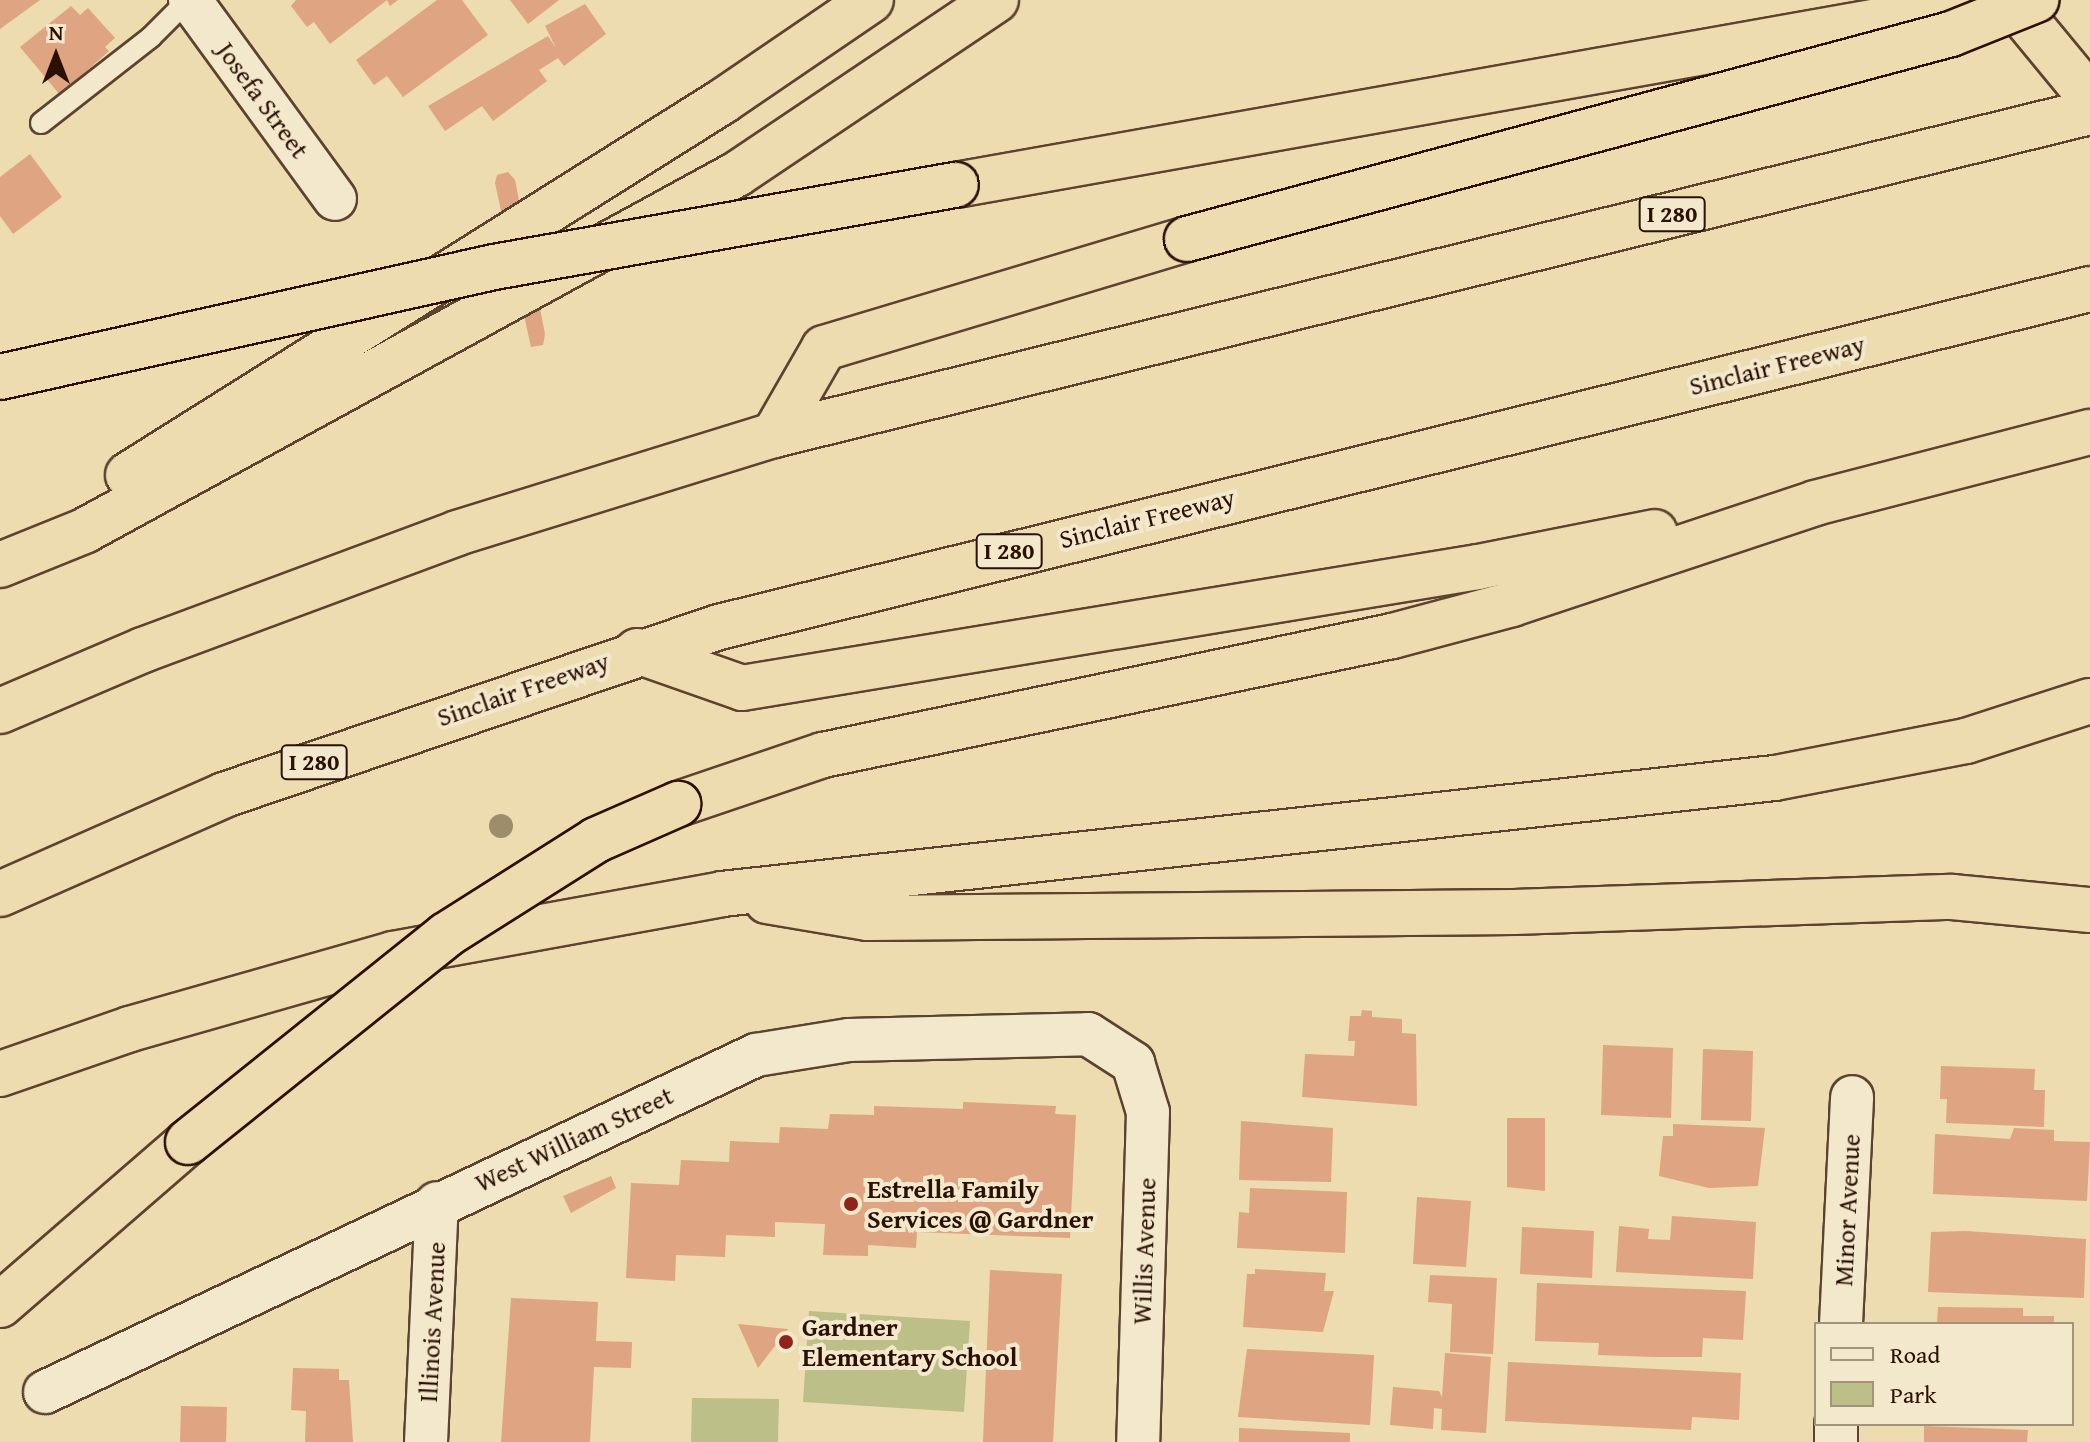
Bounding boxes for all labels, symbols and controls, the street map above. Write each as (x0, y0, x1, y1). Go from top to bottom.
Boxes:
north arrow (16, 16, 96, 96)
text: N (49, 16, 63, 48)
street label: Josefa Street (210, 36, 316, 164)
road number: I 280 (1638, 194, 1706, 234)
street label: Sinclair Freeway (1686, 328, 1868, 402)
street label: Sinclair Freeway (1056, 481, 1238, 555)
road number: I 280 (975, 531, 1043, 571)
street label: Sinclair Freeway (433, 645, 613, 733)
road number: I 280 (280, 742, 348, 782)
street label: West William Street (470, 1079, 678, 1199)
street label: Minor Avenue (1827, 1133, 1867, 1287)
place label: Estrella Family Services @ Gardner (867, 1173, 1093, 1234)
street label: Willis Avenue (1126, 1177, 1162, 1325)
marker: Estrella Family Services @ Gardner (842, 1195, 860, 1213)
street label: Illinois Avenue (412, 1241, 452, 1403)
place label: Gardner Elementary School (802, 1311, 1018, 1372)
legend (1814, 1322, 2074, 1426)
marker: Gardner Elementary School (777, 1333, 795, 1351)
text: Road (1890, 1337, 1940, 1372)
text: Park (1890, 1377, 1936, 1412)

